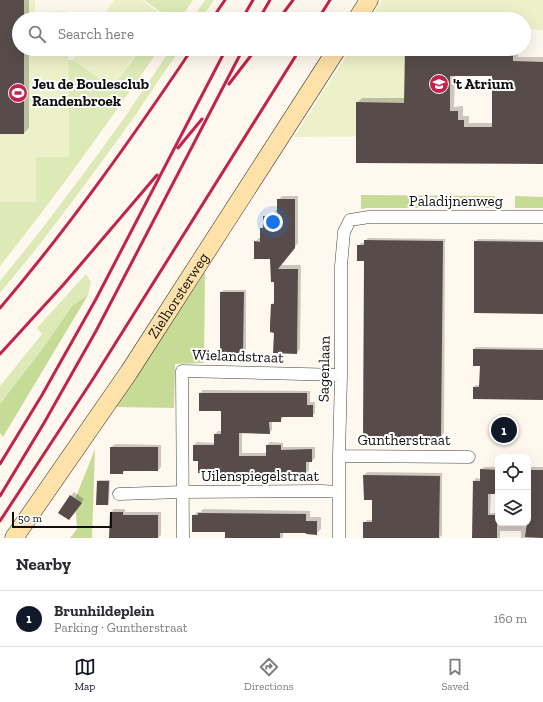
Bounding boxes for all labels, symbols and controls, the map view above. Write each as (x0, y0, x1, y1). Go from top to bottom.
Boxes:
search box (12, 12, 531, 56)
icon: search (26, 23, 48, 45)
text: Search here (58, 25, 134, 43)
school or university icon: 't Atrium (428, 73, 450, 95)
place label: Jeu de Boulesclub Randenbroek (32, 75, 149, 110)
place label: 't Atrium (453, 75, 514, 93)
sports icon: Jeu de Boulesclub Randenbroek (7, 82, 29, 104)
street label: Paladijnenweg (409, 192, 503, 210)
your location (263, 212, 283, 232)
street label: Zielhorsterweg (144, 249, 213, 342)
street label: Sagenlaan (314, 335, 334, 402)
street label: Wielandstraat (192, 345, 285, 367)
pin: 1 (491, 415, 517, 445)
street label: Guntherstraat (357, 431, 451, 449)
map controls (495, 454, 531, 526)
button: locate (495, 454, 531, 490)
street label: Uilenspiegelstraat (201, 467, 320, 485)
button: layers (495, 490, 531, 526)
scale bar (12, 510, 112, 529)
text: 50 m (18, 512, 42, 525)
text: Nearby (16, 554, 71, 574)
text: Brunhildeplein (54, 602, 154, 620)
text: 1 (26, 611, 32, 626)
text: 160 m (493, 611, 527, 626)
text: Parking · Guntherstraat (54, 620, 188, 635)
tab: Map (74, 656, 96, 693)
tab: Directions (244, 656, 294, 693)
tab: Saved (441, 656, 469, 693)

